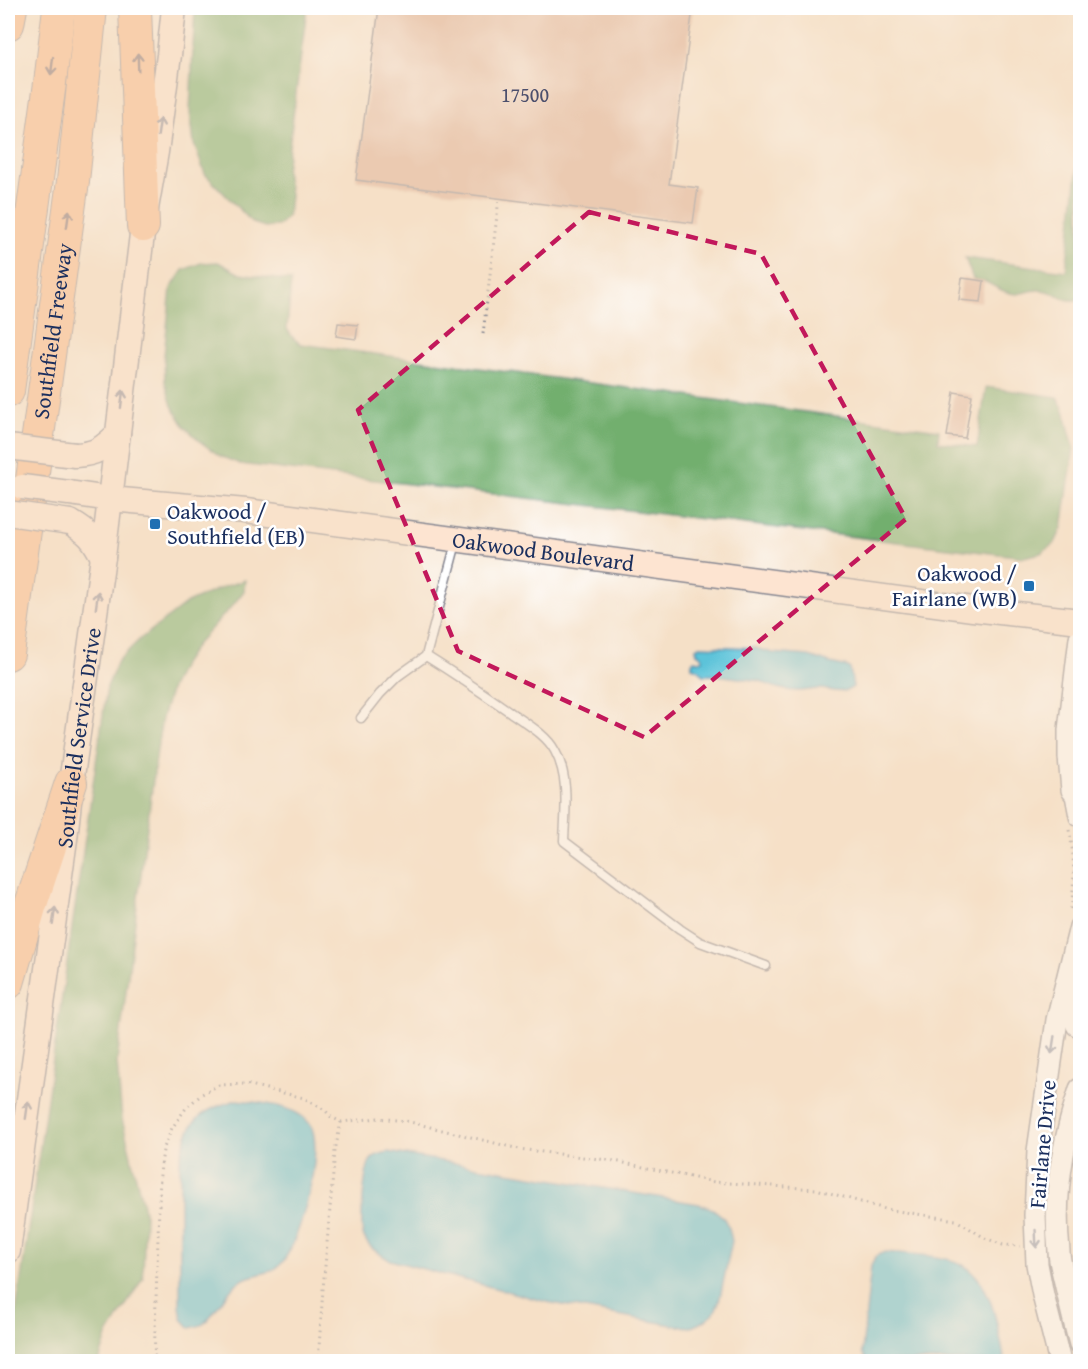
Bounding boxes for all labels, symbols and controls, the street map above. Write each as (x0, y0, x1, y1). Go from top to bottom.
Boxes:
one-way arrow (132, 53, 143, 73)
one-way arrow (46, 55, 57, 75)
house number: 17500 (501, 80, 549, 109)
one-way arrow (154, 117, 165, 137)
one-way arrow (62, 209, 73, 229)
street label: Southfield Freeway (24, 241, 80, 421)
one-way arrow (117, 390, 128, 410)
place label: Oakwood / Southfield (EB) (167, 495, 305, 552)
marker: Oakwood / Southfield (EB) (148, 517, 162, 531)
street label: Oakwood Boulevard (451, 523, 636, 579)
place label: Oakwood / Fairlane (WB) (892, 557, 1017, 614)
marker: Oakwood / Fairlane (WB) (1022, 579, 1036, 593)
one-way arrow (92, 591, 103, 611)
street label: Southfield Service Drive (48, 626, 109, 850)
one-way arrow (49, 907, 60, 927)
one-way arrow (1047, 1035, 1058, 1055)
street label: Fairlane Drive (1020, 1078, 1064, 1210)
one-way arrow (22, 1100, 33, 1120)
one-way arrow (1030, 1229, 1041, 1249)

